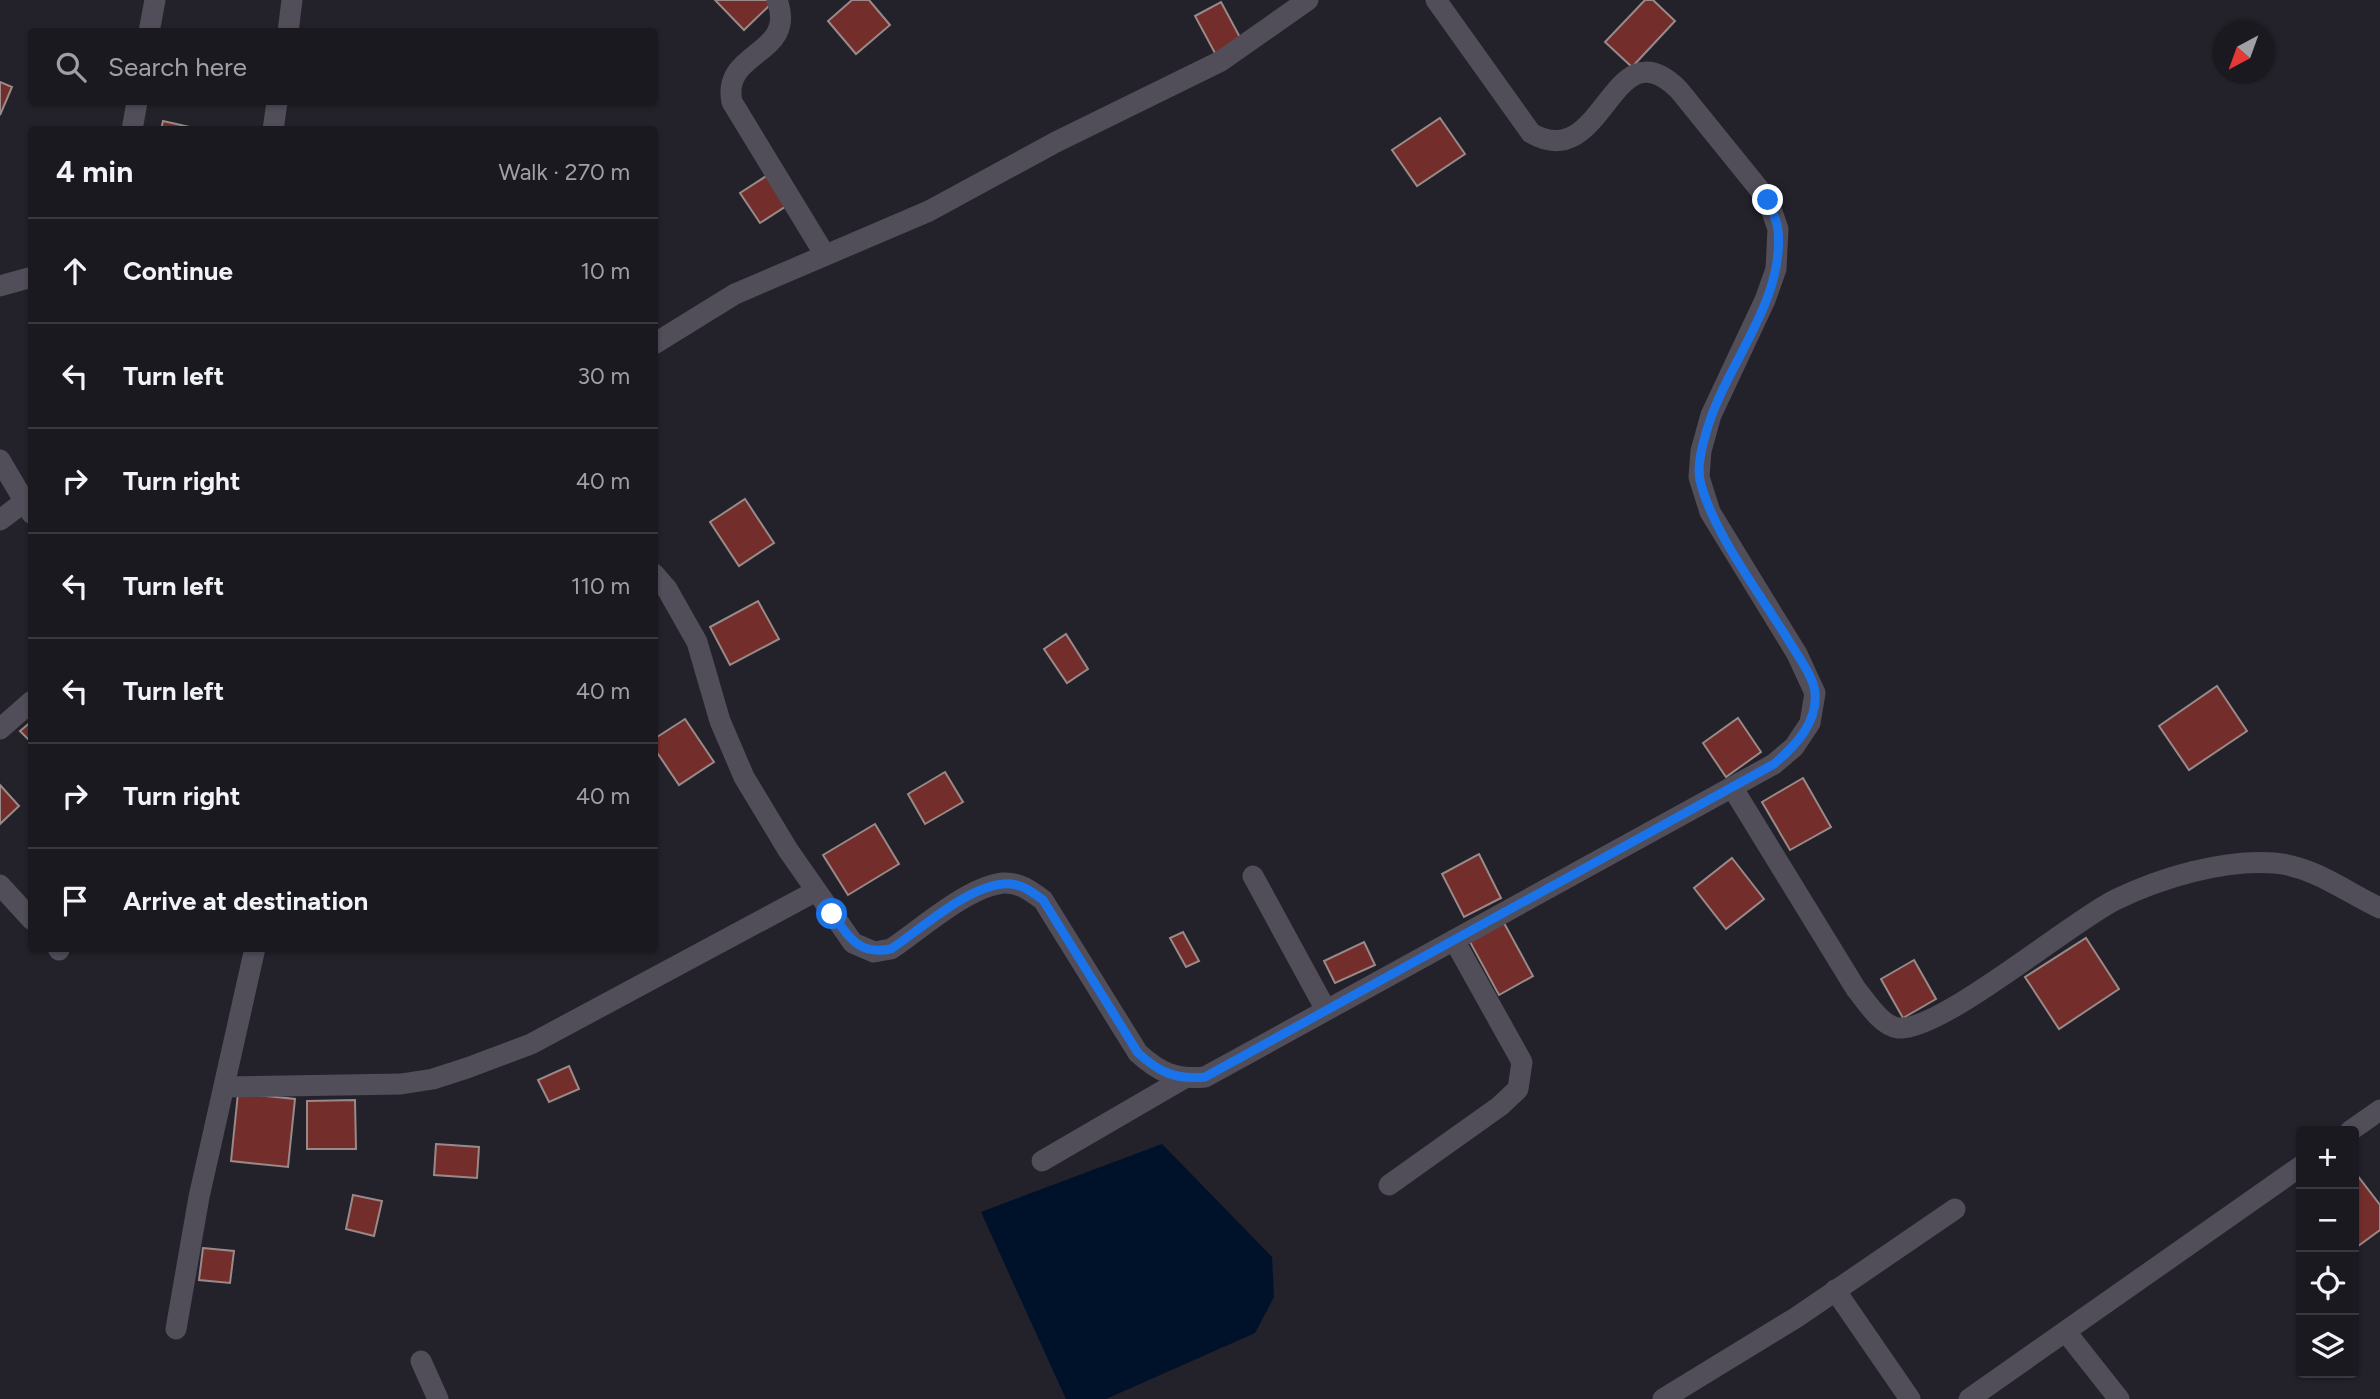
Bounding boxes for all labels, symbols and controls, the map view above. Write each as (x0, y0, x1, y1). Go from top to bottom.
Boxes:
north arrow (2212, 21, 2275, 84)
search box (28, 28, 658, 105)
icon: search (52, 48, 90, 86)
text: Search here (108, 51, 247, 83)
text: 4 min (56, 153, 133, 190)
text: Walk · 270 m (499, 158, 630, 186)
route end (1752, 184, 1783, 215)
icon: ahead (56, 252, 94, 290)
text: Continue (123, 255, 233, 287)
text: 10 m (581, 257, 630, 285)
icon: left (56, 357, 94, 395)
text: Turn left (123, 360, 224, 392)
text: 30 m (577, 362, 630, 390)
icon: right (56, 462, 94, 500)
text: Turn right (123, 465, 240, 497)
text: 40 m (576, 467, 630, 495)
icon: left (56, 567, 94, 605)
text: Turn left (123, 570, 224, 602)
text: 110 m (571, 572, 630, 600)
icon: left (56, 672, 94, 710)
text: Turn left (123, 675, 224, 707)
text: 40 m (576, 677, 630, 705)
icon: right (56, 777, 94, 815)
text: Turn right (123, 780, 240, 812)
text: 40 m (576, 782, 630, 810)
icon: arrive (56, 882, 94, 920)
text: Arrive at destination (123, 885, 368, 917)
route start (816, 898, 847, 929)
map controls (2296, 1126, 2359, 1378)
button: + (2296, 1126, 2359, 1189)
button: − (2296, 1189, 2359, 1252)
button: locate (2296, 1252, 2359, 1315)
button: layers (2296, 1315, 2359, 1378)

